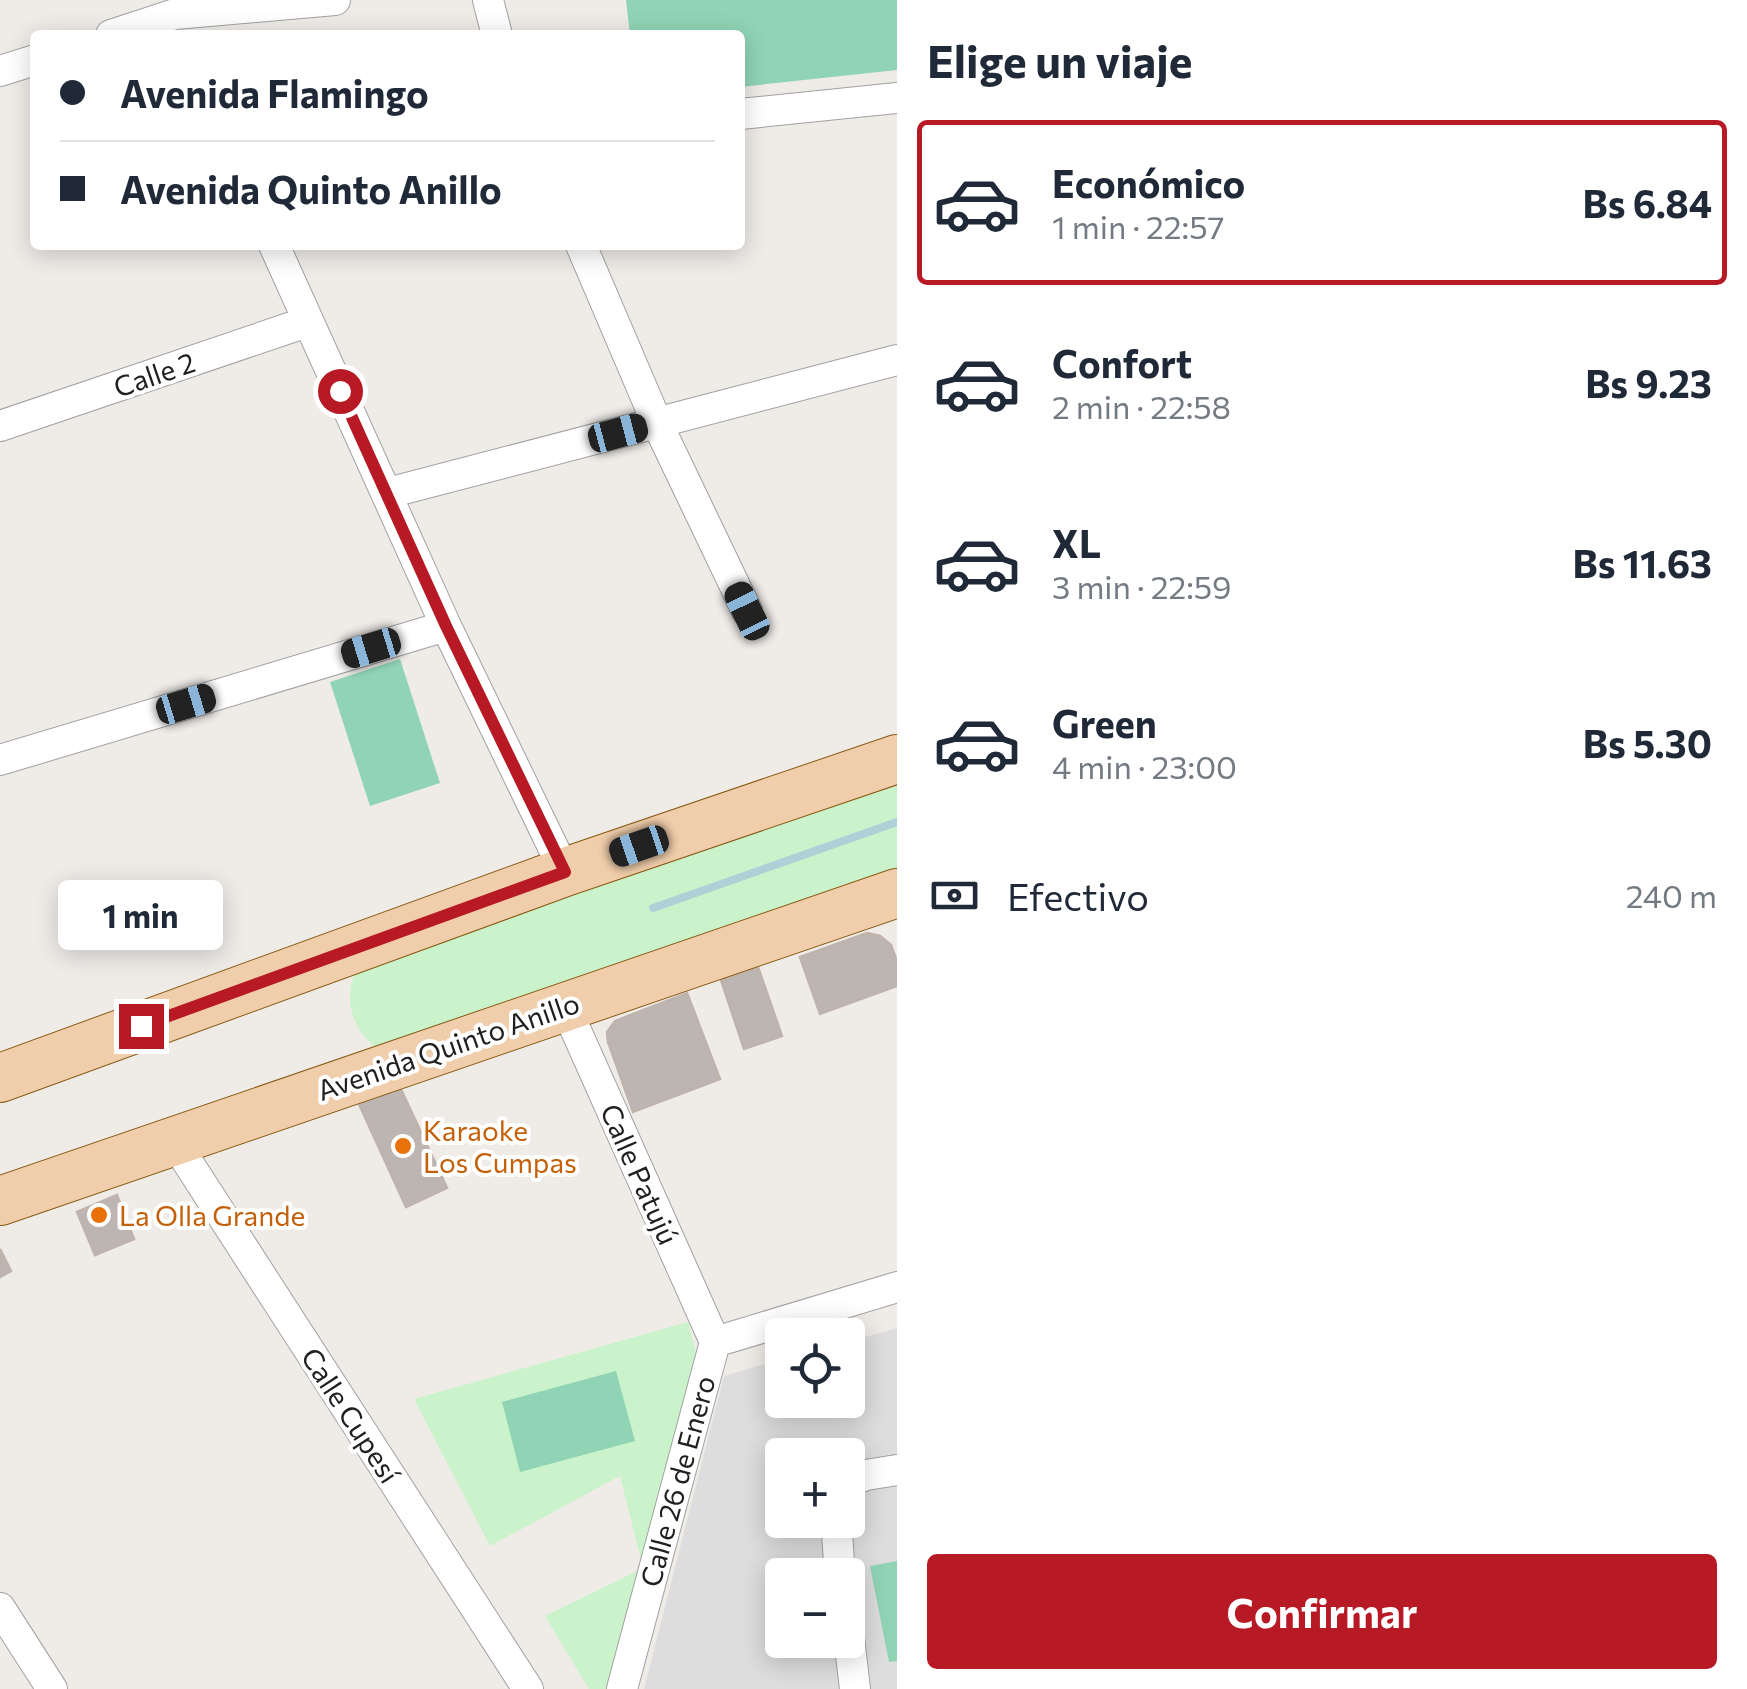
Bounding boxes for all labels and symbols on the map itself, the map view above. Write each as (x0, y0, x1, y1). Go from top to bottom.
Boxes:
street label: Calle 2 (109, 344, 199, 404)
route start (318, 369, 363, 414)
car (585, 411, 651, 455)
car (720, 577, 774, 645)
car (338, 625, 404, 671)
car (153, 681, 219, 727)
car (606, 822, 672, 870)
callout: 1 min (58, 881, 224, 951)
street label: Avenida Quinto Anillo (312, 985, 584, 1107)
route end (119, 1004, 164, 1049)
street label: Calle Patujú (594, 1098, 686, 1250)
place label: Karaoke Los Cumpas (423, 1113, 577, 1179)
marker: Karaoke Los Cumpas (392, 1135, 414, 1157)
place label: La Olla Grande (119, 1198, 305, 1232)
marker: La Olla Grande (88, 1204, 110, 1226)
street label: Calle Cupesí (295, 1341, 408, 1490)
street label: Calle 26 de Enero (632, 1372, 722, 1590)

